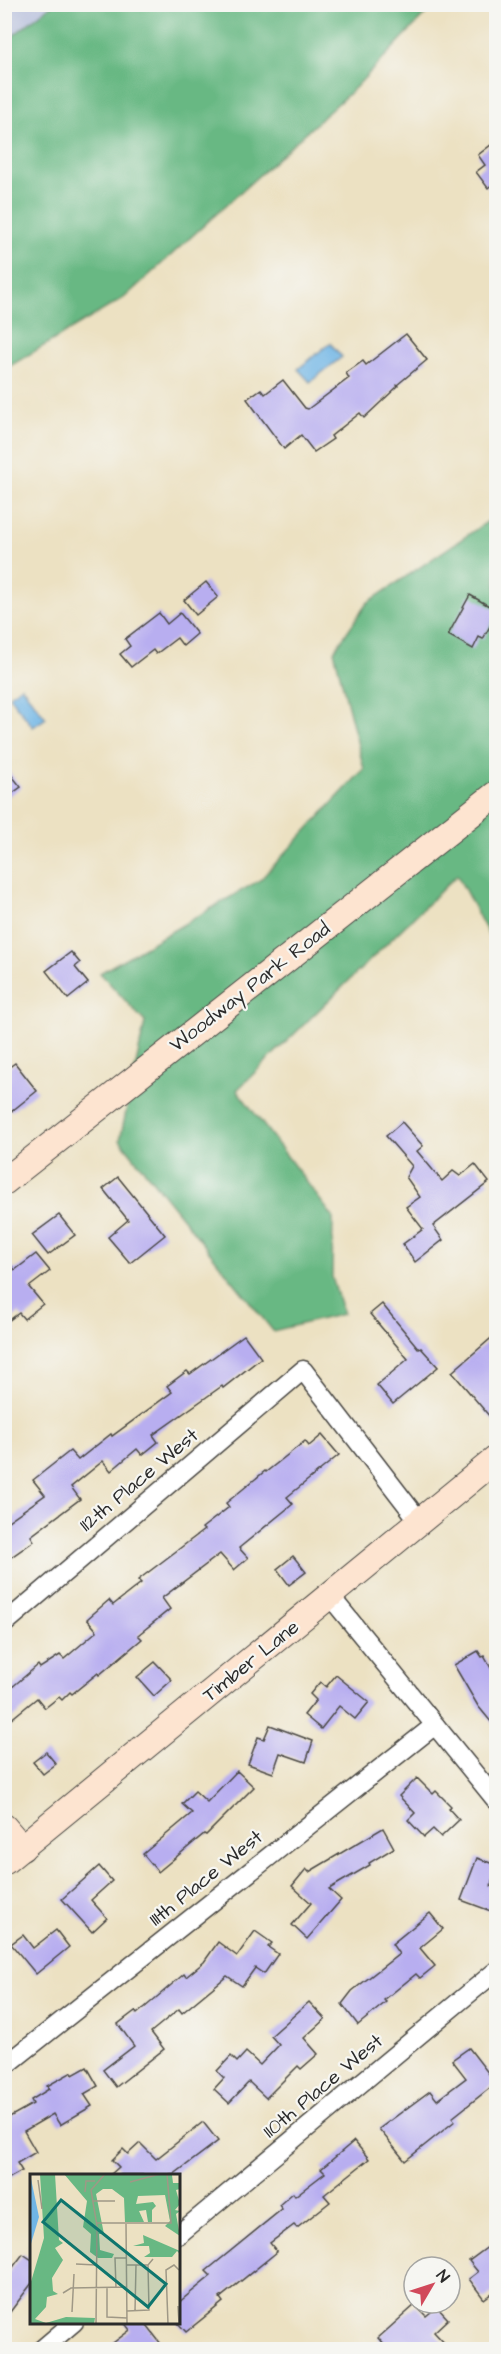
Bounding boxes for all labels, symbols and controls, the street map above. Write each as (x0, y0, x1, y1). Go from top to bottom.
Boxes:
street label: Woodway Park Road (164, 915, 337, 1059)
street label: 112th Place West (73, 1422, 205, 1538)
street label: Timber Lane (197, 1613, 305, 1709)
street label: 111th Place West (143, 1823, 269, 1933)
street label: 110th Place West (257, 2027, 389, 2145)
inset map (30, 2174, 180, 2324)
north arrow (402, 2255, 462, 2315)
text: N (431, 2265, 455, 2287)

